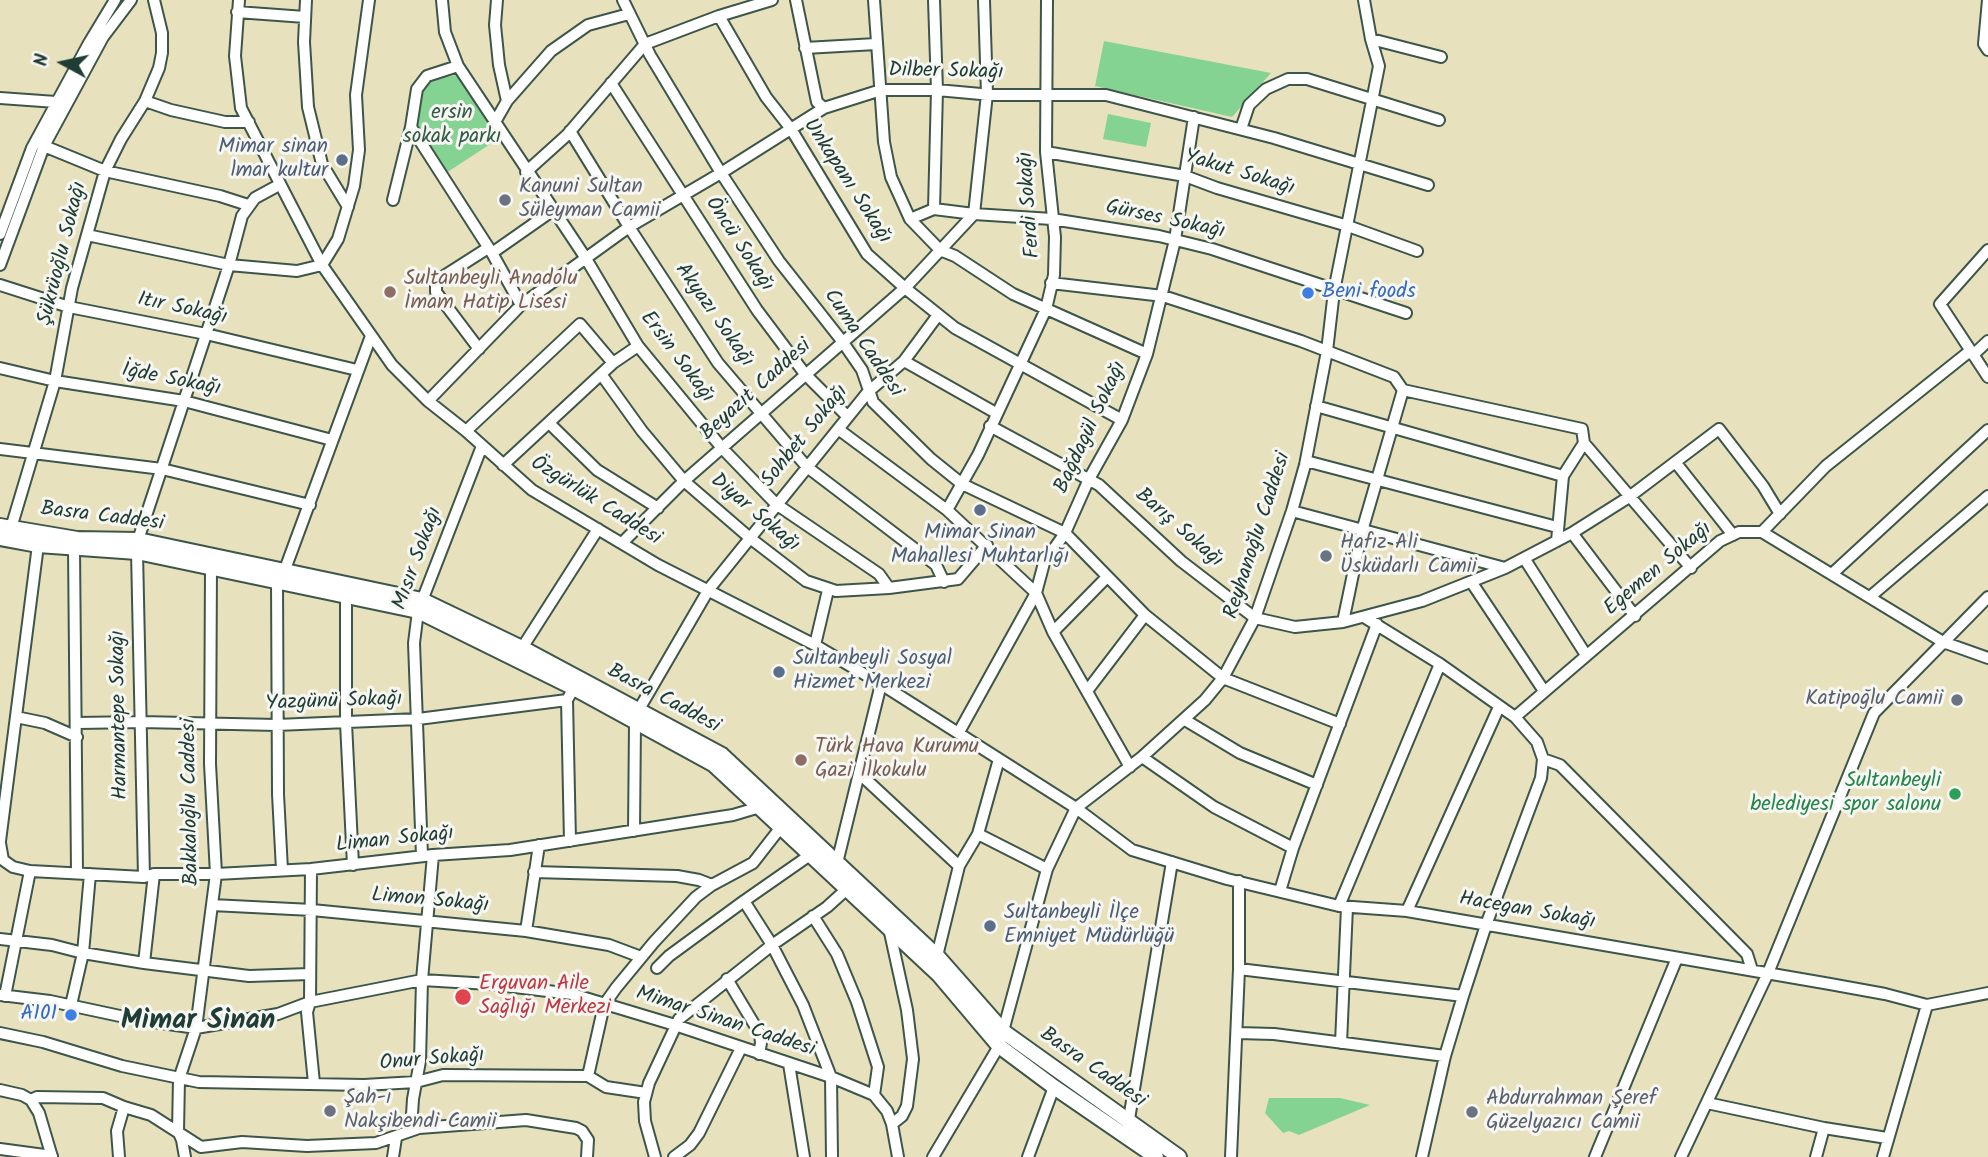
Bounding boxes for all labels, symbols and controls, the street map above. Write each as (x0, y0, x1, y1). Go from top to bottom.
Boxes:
north arrow (28, 28, 98, 98)
text: N (27, 52, 58, 68)
street label: Dilber Sokağı (888, 59, 1004, 87)
park label: ersin sokak parkı (403, 101, 501, 151)
street label: Unkapanı Sokağı (796, 115, 896, 249)
place label: Mimar sinan lmar kultur (218, 135, 328, 185)
street label: Yakut Sokağı (1181, 145, 1297, 203)
street label: Ferdi Sokağı (1015, 151, 1047, 259)
marker: Mimar sinan lmar kultur (334, 152, 350, 168)
place label: Kanuni Sultan Süleyman Camii (519, 175, 660, 225)
street label: Şükrüoğlu Sokağı (34, 180, 94, 328)
marker: Kanuni Sultan Süleyman Camii (497, 192, 513, 208)
street label: Öncü Sokağı (698, 193, 778, 297)
street label: Gürses Sokağı (1103, 196, 1227, 246)
street label: Akyazı Sokağı (668, 259, 758, 373)
place label: Sultanbeyli Anadolu İmam Hatip Lisesi (404, 267, 578, 317)
place label: Beni foods (1322, 280, 1416, 306)
marker: Sultanbeyli Anadolu İmam Hatip Lisesi (382, 284, 398, 300)
street label: Cuma Caddesi (817, 285, 907, 403)
marker: Beni foods (1300, 285, 1316, 301)
street label: Itır Sokağı (135, 288, 229, 332)
street label: Ersin Sokağı (633, 307, 719, 409)
street label: Beyazıt Caddesi (696, 335, 818, 447)
street label: Bağdagül Sokağı (1050, 358, 1134, 498)
street label: İğde Sokağı (119, 359, 223, 403)
street label: Sohbet Sokağı (757, 381, 855, 493)
street label: Reyhanoğlu Caddesi (1220, 450, 1298, 622)
street label: Özgürlük Caddesi (525, 452, 665, 552)
street label: Diyar Sokağı (704, 469, 804, 559)
street label: Barış Sokağı (1129, 484, 1227, 574)
street label: Basra Caddesi (39, 498, 165, 538)
marker: Mimar Sinan Mahallesi Muhtarlığı (972, 502, 988, 518)
street label: Mısır Sokağı (389, 504, 449, 614)
street label: Egemen Sokağı (1600, 518, 1718, 622)
place label: Mimar Sinan Mahallesi Muhtarlığı (891, 521, 1069, 571)
place label: Hafız Ali Üsküdarlı Camii (1340, 531, 1477, 581)
marker: Hafız Ali Üsküdarlı Camii (1318, 548, 1334, 564)
street label: Harmantepe Sokağı (107, 630, 135, 800)
place label: Sultanbeyli Sosyal Hizmet Merkezi (793, 647, 952, 697)
street label: Basra Caddesi (602, 660, 724, 740)
marker: Sultanbeyli Sosyal Hizmet Merkezi (771, 664, 787, 680)
place label: Katipoğlu Camii (1805, 687, 1943, 713)
street label: Yazgünü Sokağı (265, 688, 403, 718)
marker: Katipoğlu Camii (1949, 692, 1965, 708)
street label: Bakkaloğlu Caddesi (178, 718, 206, 886)
place label: Türk Hava Kurumu Gazi İlkokulu (815, 735, 979, 785)
marker: Türk Hava Kurumu Gazi İlkokulu (793, 752, 809, 768)
place label: Sultanbeyli belediyesi spor salonu (1750, 769, 1941, 819)
marker: Sultanbeyli belediyesi spor salonu (1947, 786, 1963, 802)
street label: Liman Sokağı (335, 822, 455, 860)
street label: Limon Sokağı (370, 884, 490, 920)
street label: Hacegan Sokağı (1457, 888, 1597, 936)
place label: Sultanbeyli İlçe Emniyet Müdürlüğü (1004, 901, 1174, 951)
marker: Sultanbeyli İlçe Emniyet Müdürlüğü (982, 918, 998, 934)
place label: Erguvan Aile Sağlığı Merkezi (479, 972, 611, 1022)
street label: Mimar Sinan Caddesi (632, 982, 818, 1064)
marker: Erguvan Aile Sağlığı Merkezi (453, 987, 473, 1007)
place label: A101 (21, 1002, 57, 1028)
district label: Mimar Sinan (121, 1006, 275, 1040)
marker: A101 (63, 1007, 79, 1023)
street label: Basra Caddesi (1034, 1023, 1150, 1115)
street label: Onur Sokağı (378, 1044, 486, 1078)
place label: Şah-ı Nakşibendi Camii (344, 1086, 497, 1136)
place label: Abdurrahman Şeref Güzelyazıcı Camii (1486, 1087, 1657, 1137)
marker: Şah-ı Nakşibendi Camii (322, 1103, 338, 1119)
marker: Abdurrahman Şeref Güzelyazıcı Camii (1464, 1104, 1480, 1120)

